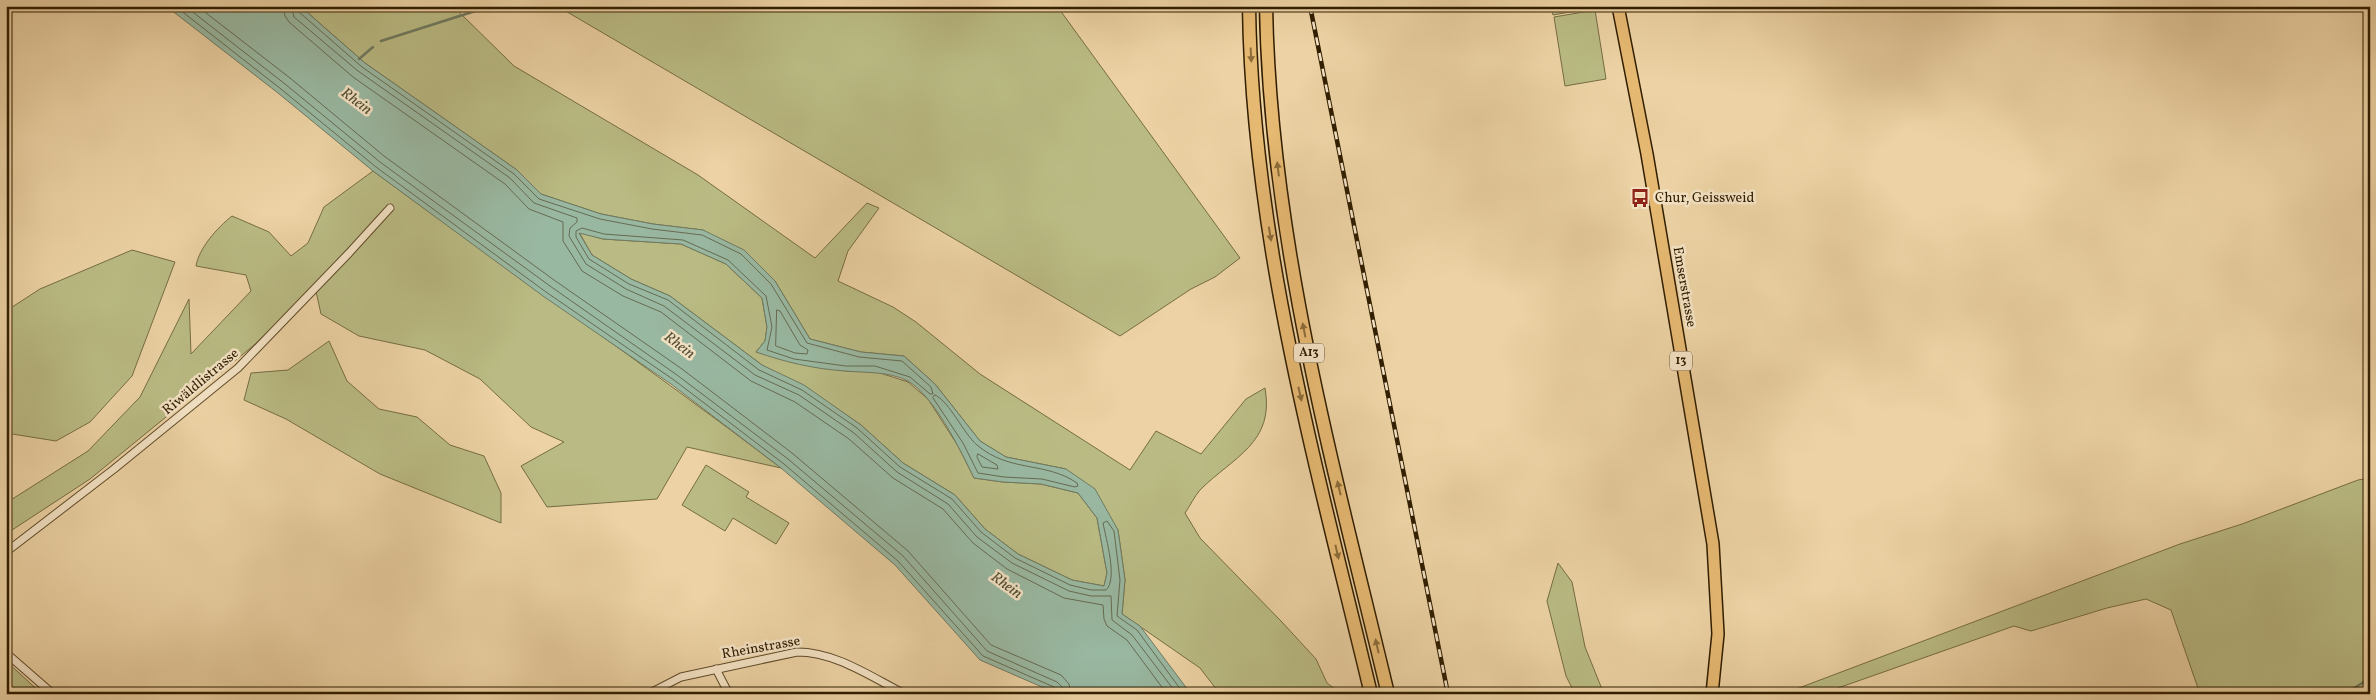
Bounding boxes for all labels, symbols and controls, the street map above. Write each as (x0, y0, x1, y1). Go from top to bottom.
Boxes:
one-way arrow (1248, 47, 1256, 63)
water label: Rhein (336, 83, 376, 121)
one-way arrow (1274, 161, 1282, 177)
bus stop icon: Chur, Geissweid (1629, 187, 1651, 209)
place label: Chur, Geissweid (1655, 189, 1754, 208)
one-way arrow (1266, 226, 1274, 242)
street label: Emserstrasse (1668, 245, 1701, 329)
one-way arrow (1300, 322, 1308, 337)
water label: Rhein (659, 327, 699, 365)
road number: A13 (1294, 343, 1324, 362)
street label: Riwäldlistrasse (159, 344, 244, 420)
road number: 13 (1670, 352, 1692, 371)
one-way arrow (1296, 386, 1304, 401)
one-way arrow (1335, 481, 1343, 496)
one-way arrow (1333, 544, 1341, 559)
water label: Rhein (986, 568, 1026, 605)
street label: Rheinstrasse (720, 632, 802, 664)
one-way arrow (1373, 639, 1381, 654)

